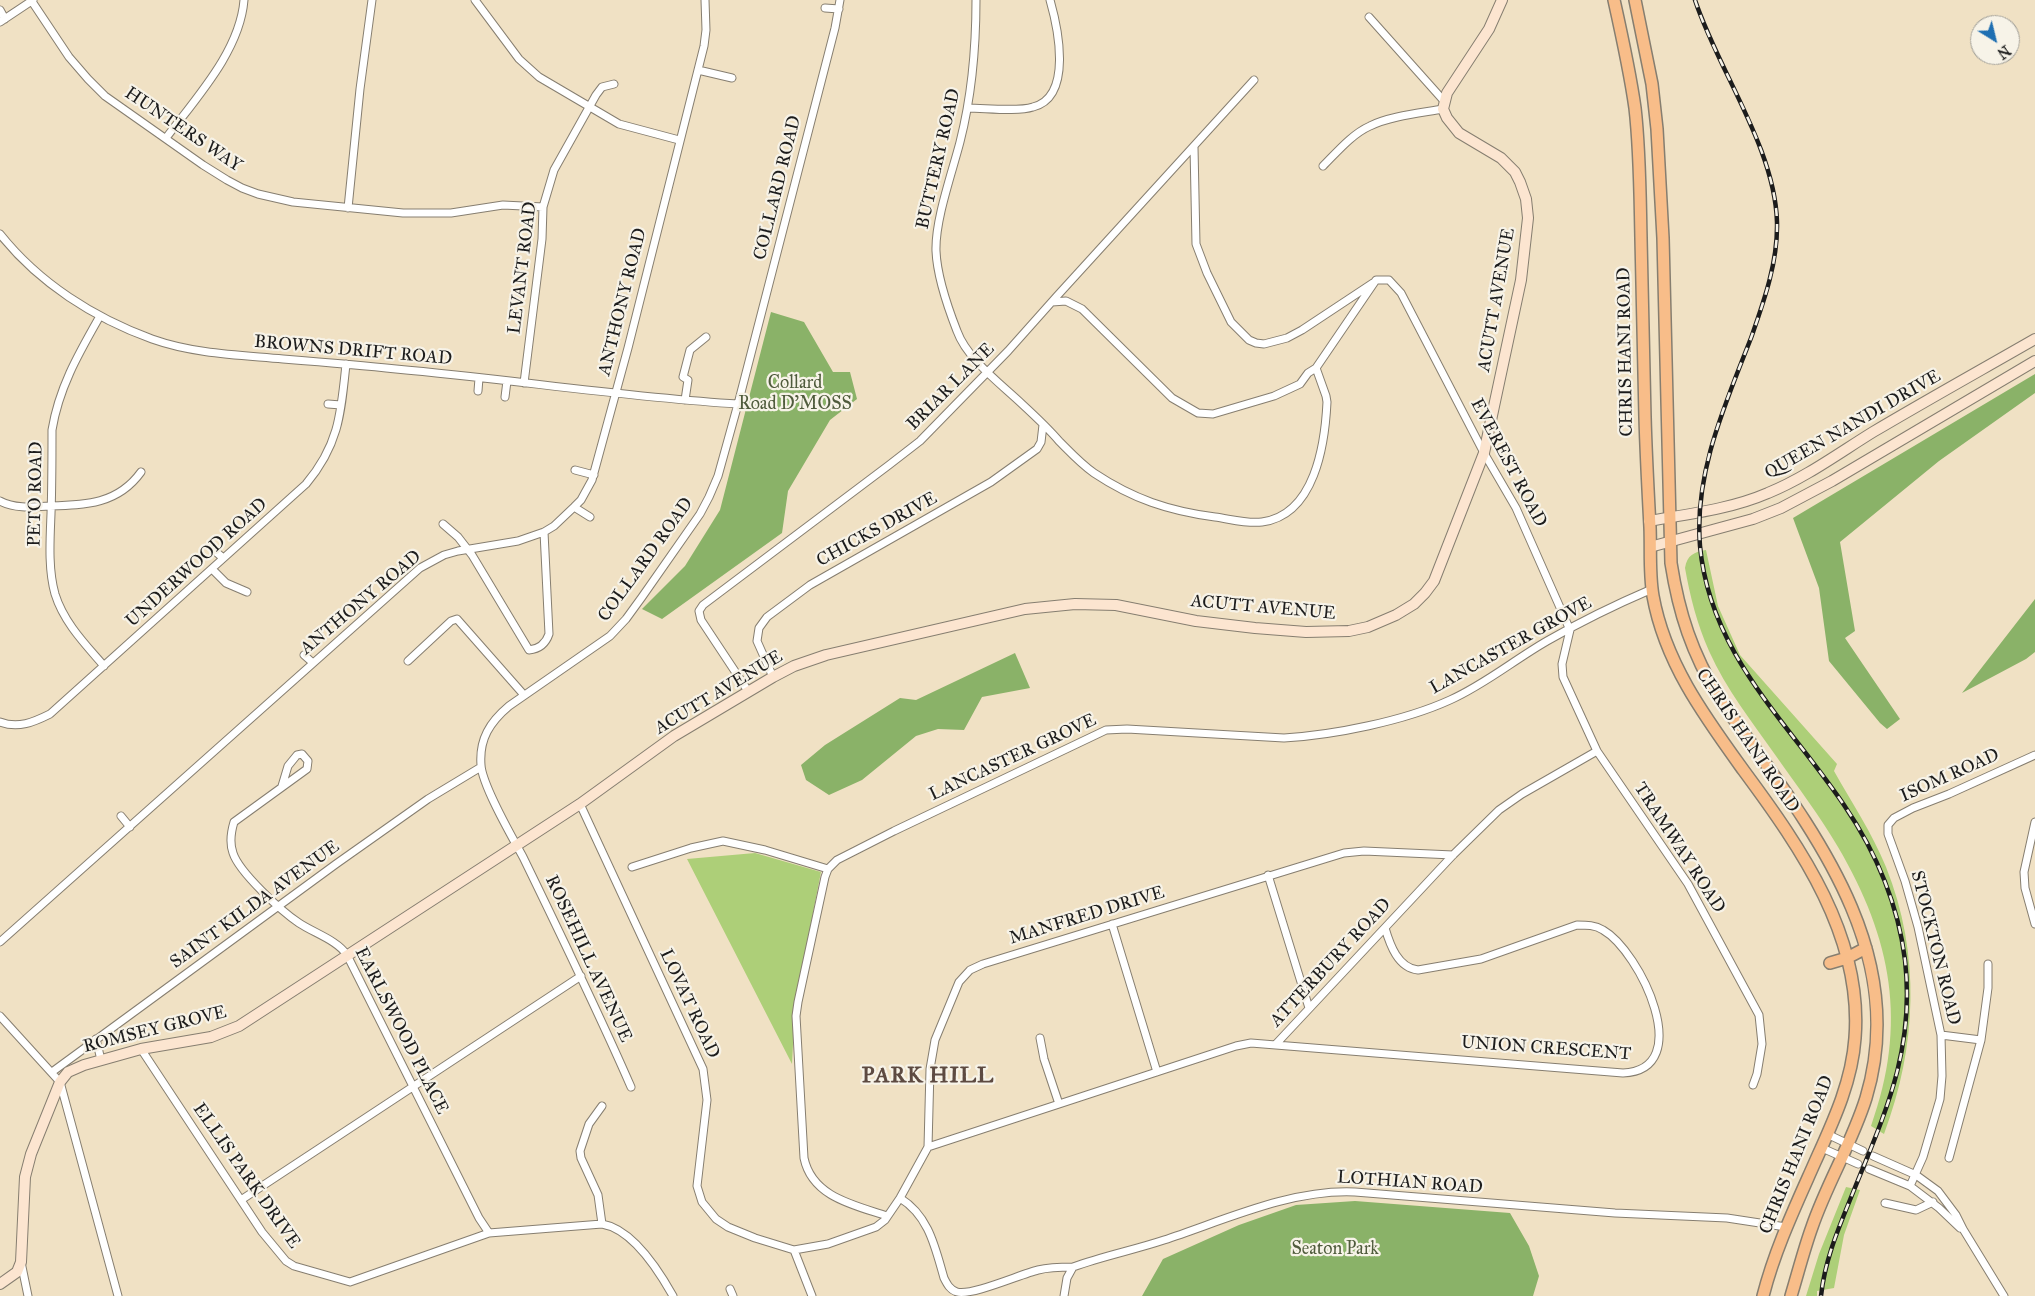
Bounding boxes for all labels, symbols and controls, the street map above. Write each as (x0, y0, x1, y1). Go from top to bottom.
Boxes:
north arrow (1970, 15, 2020, 65)
text: N (1994, 41, 2013, 62)
street label: HUNTERS WAY (120, 83, 246, 177)
street label: BUTTERY ROAD (912, 87, 966, 231)
street label: COLLARD ROAD (750, 114, 806, 262)
street label: LEVANT ROAD (504, 201, 542, 335)
street label: ANTHONY ROAD (594, 226, 652, 378)
street label: ACUTT AVENUE (1474, 226, 1520, 374)
street label: CHRIS HANI ROAD (1614, 267, 1638, 437)
street label: BROWNS DRIFT ROAD (253, 332, 453, 370)
street label: BRIAR LANE (903, 339, 999, 435)
street label: QUEEN NANDI DRIVE (1761, 366, 1945, 484)
park label: Collard Road D'MOSS (738, 373, 852, 416)
street label: EVEREST ROAD (1465, 395, 1551, 531)
street label: PETO ROAD (24, 441, 48, 547)
street label: CHICKS DRIVE (813, 488, 941, 572)
street label: UNDERWOOD ROAD (122, 494, 272, 632)
street label: COLLARD ROAD (594, 494, 698, 626)
street label: ANTHONY ROAD (296, 546, 426, 660)
street label: ACUTT AVENUE (1190, 591, 1336, 625)
street label: LANCASTER GROVE (1426, 593, 1596, 699)
street label: ACUTT AVENUE (651, 646, 787, 740)
street label: CHRIS HANI ROAD (1691, 665, 1803, 817)
street label: LANCASTER GROVE (926, 710, 1100, 806)
street label: ISOM ROAD (1897, 745, 2003, 807)
street label: TRAMWAY ROAD (1629, 779, 1729, 917)
street label: SAINT KILDA AVENUE (166, 836, 344, 974)
street label: STOCKTON ROAD (1905, 869, 1965, 1027)
street label: ROSEHILL AVENUE (540, 872, 636, 1046)
street label: MANFRED DRIVE (1007, 882, 1167, 950)
street label: ATTERBURY ROAD (1266, 894, 1396, 1032)
street label: EARLSWOOD PLACE (349, 944, 453, 1118)
street label: LOVAT ROAD (654, 946, 724, 1062)
street label: ROMSEY GROVE (81, 1002, 229, 1058)
street label: UNION CRESCENT (1460, 1032, 1632, 1066)
district label: PARK HILL (861, 1064, 995, 1090)
street label: CHRIS HANI ROAD (1755, 1073, 1839, 1237)
street label: ELLIS PARK DRIVE (188, 1099, 304, 1253)
street label: LOTHIAN ROAD (1336, 1167, 1484, 1199)
park label: Seaton Park (1291, 1239, 1379, 1261)

